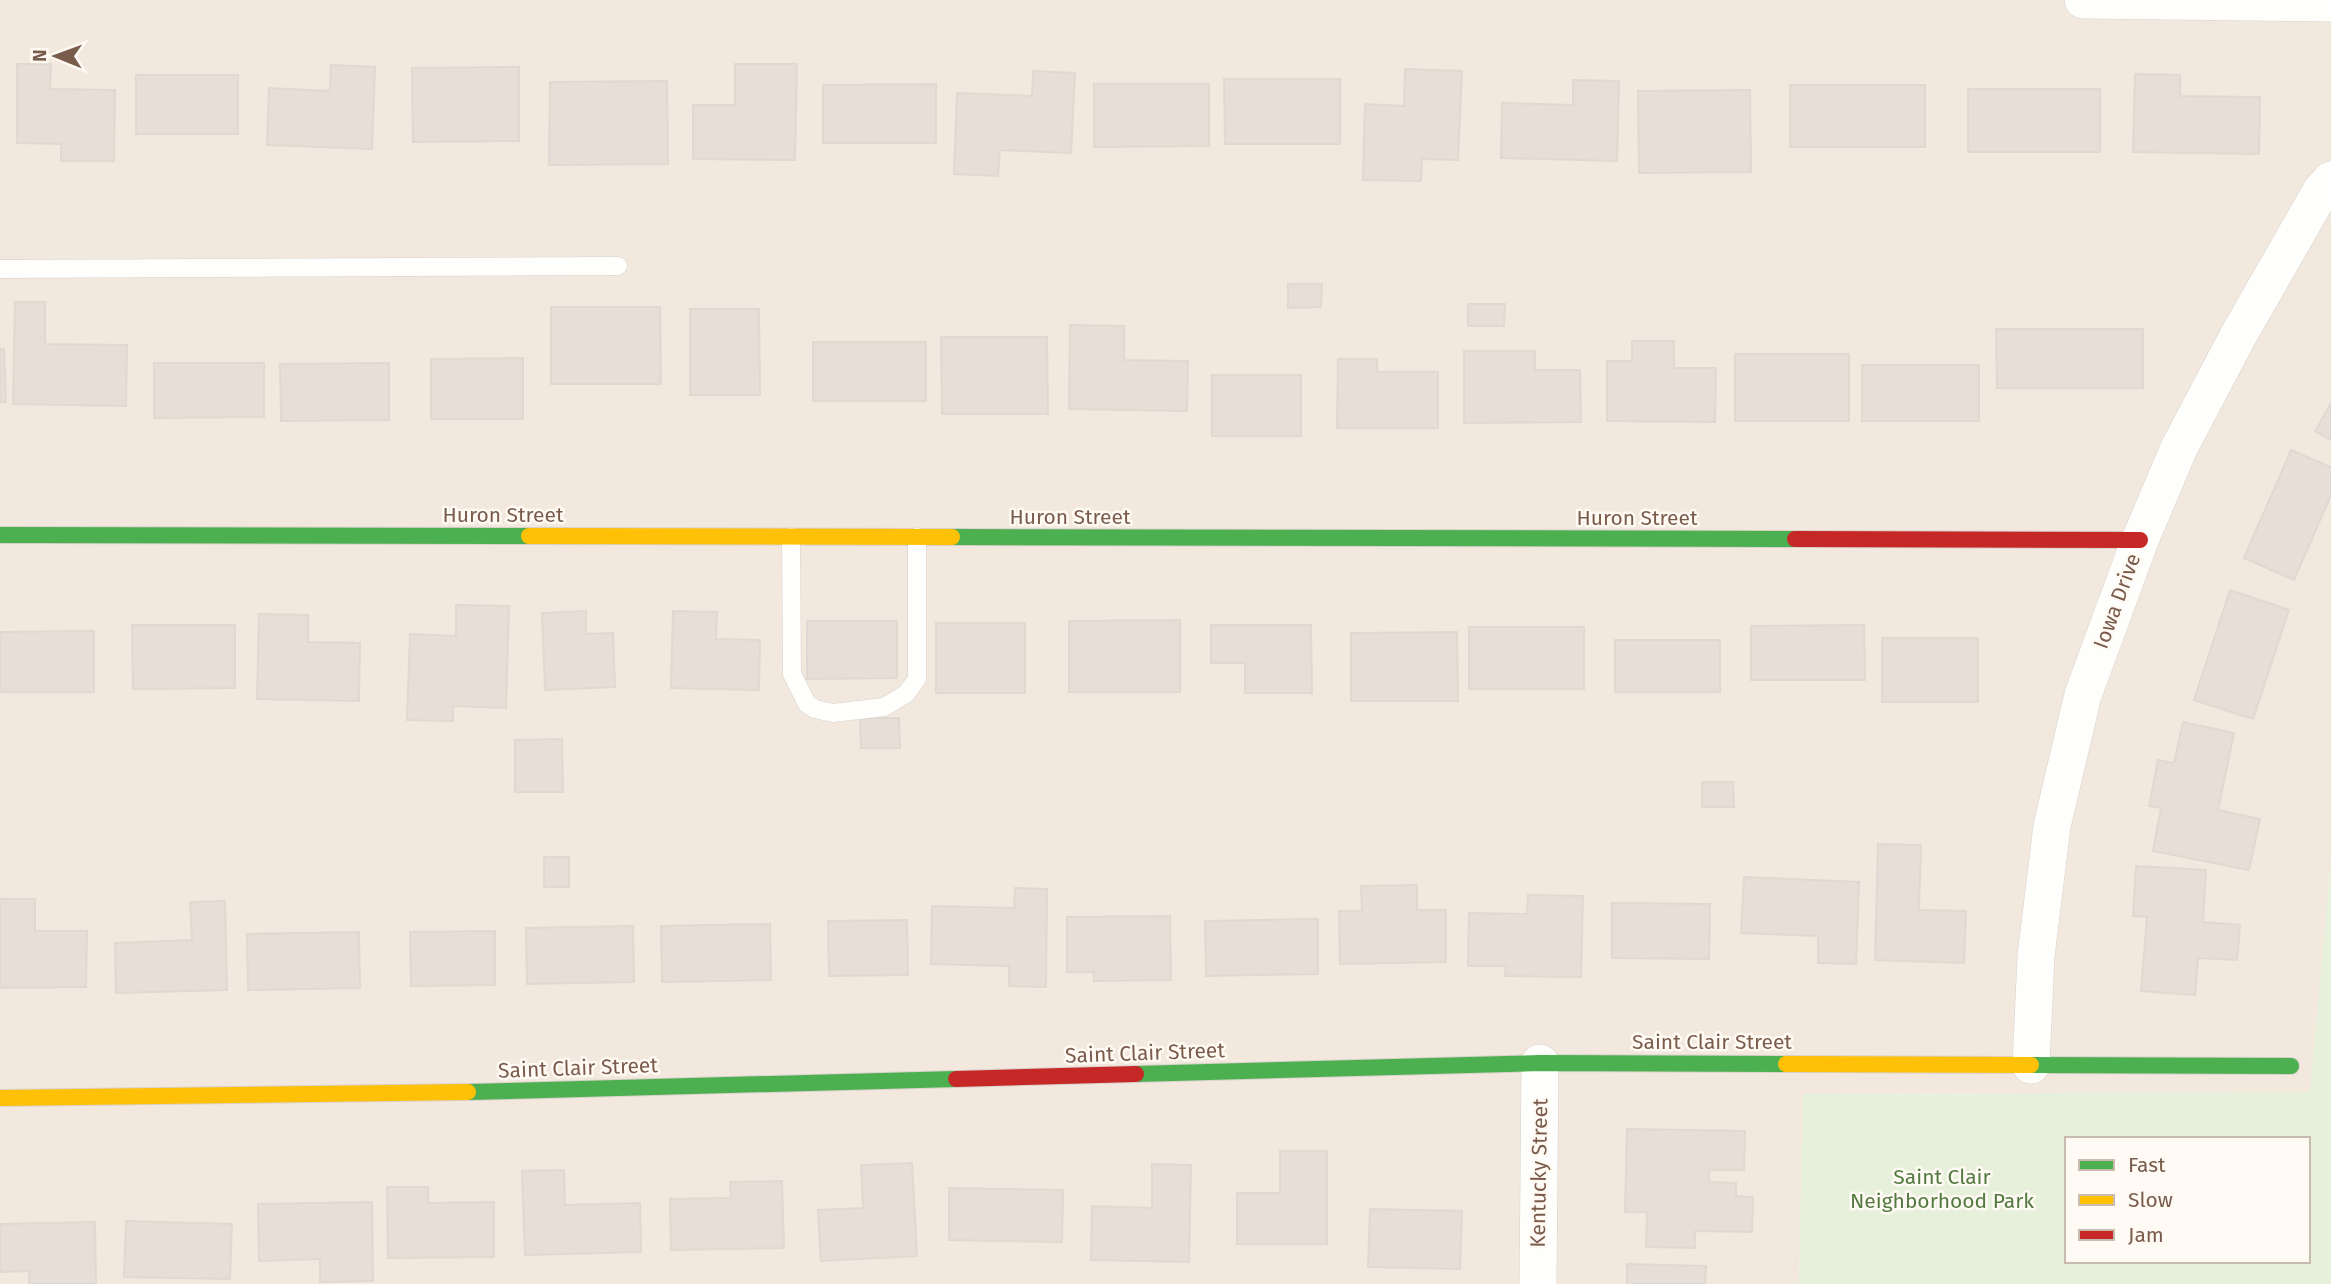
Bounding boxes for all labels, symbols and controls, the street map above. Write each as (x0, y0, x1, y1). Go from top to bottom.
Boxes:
north arrow (21, 21, 91, 91)
text: N (28, 49, 51, 62)
street label: Huron Street (442, 502, 564, 528)
street label: Huron Street (1009, 504, 1131, 530)
street label: Huron Street (1576, 505, 1698, 531)
street label: Iowa Drive (2088, 550, 2146, 652)
street label: Saint Clair Street (1632, 1029, 1792, 1055)
street label: Saint Clair Street (1065, 1037, 1226, 1069)
street label: Saint Clair Street (498, 1052, 659, 1084)
street label: Kentucky Street (1525, 1098, 1553, 1248)
legend (2065, 1137, 2310, 1263)
text: Fast (2128, 1152, 2166, 1178)
park label: Saint Clair Neighborhood Park (1850, 1164, 2034, 1214)
text: Slow (2128, 1187, 2173, 1213)
text: Jam (2128, 1222, 2164, 1248)

